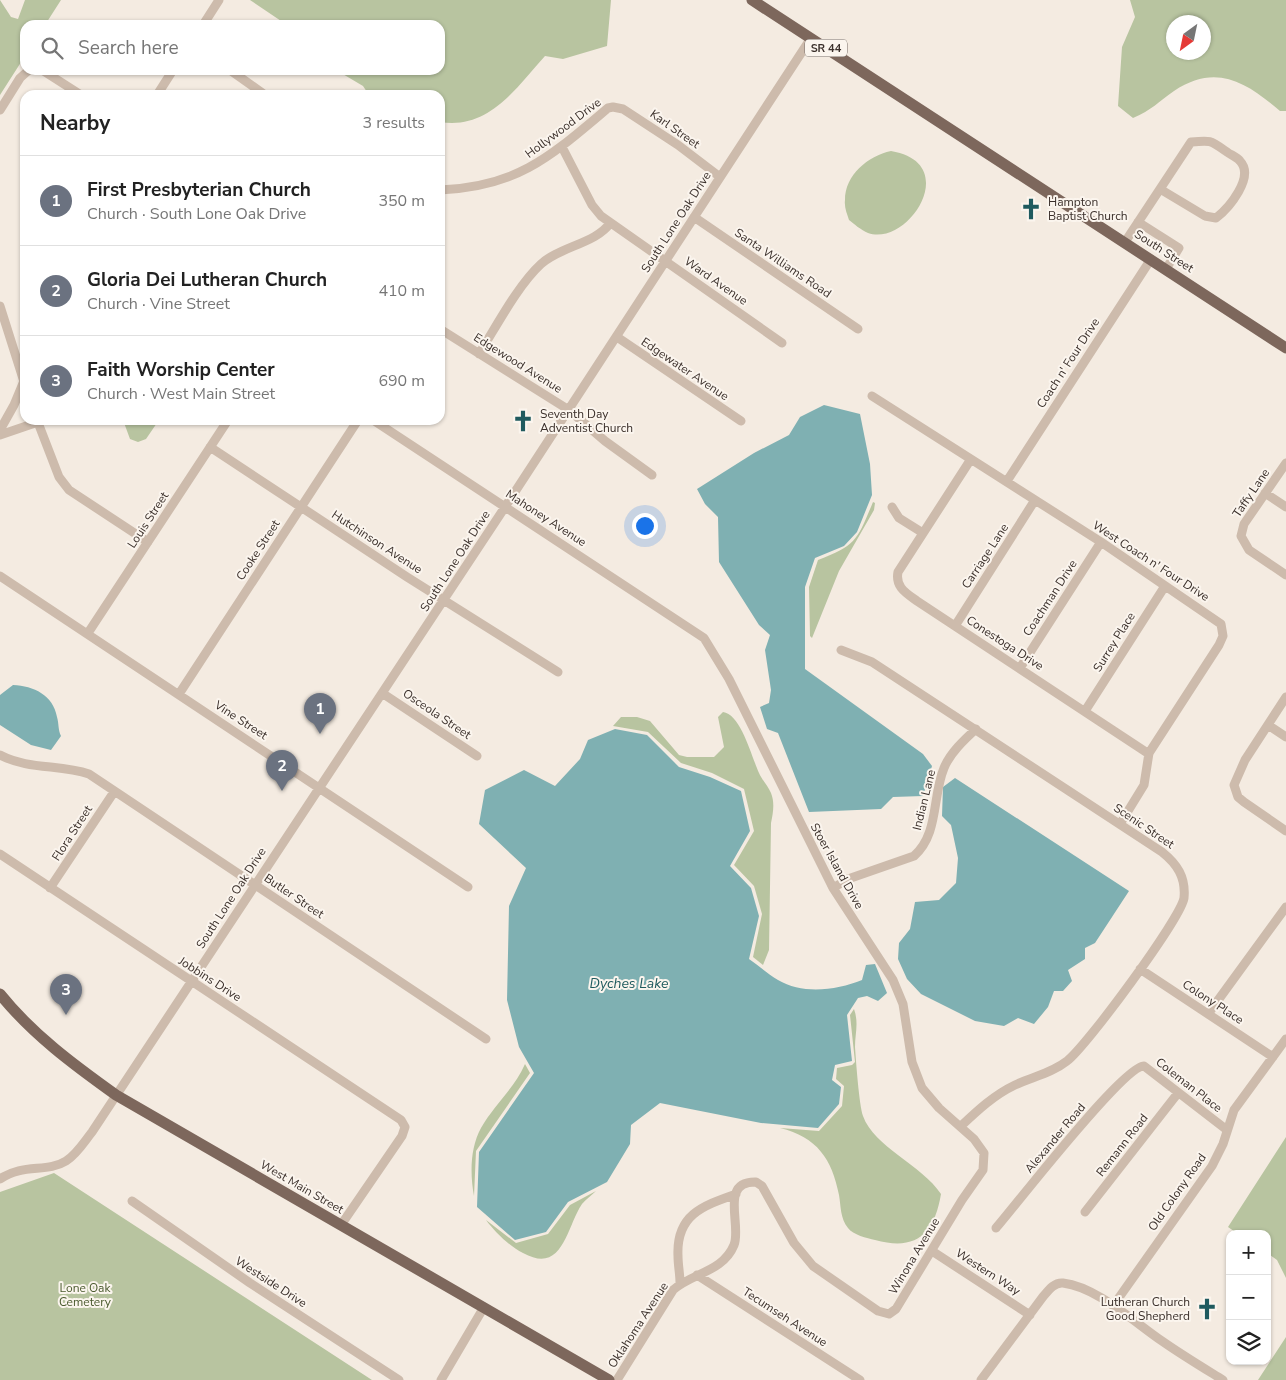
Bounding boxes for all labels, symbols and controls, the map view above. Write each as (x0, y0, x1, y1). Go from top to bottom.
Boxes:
north arrow (1166, 15, 1211, 60)
search box (20, 20, 445, 75)
icon: search (38, 34, 66, 62)
text: Search here (78, 35, 179, 61)
road number: SR 44 (805, 40, 847, 56)
street label: Hollywood Drive (522, 94, 604, 162)
street label: Karl Street (647, 106, 704, 153)
text: Nearby (40, 109, 110, 137)
text: 3 results (363, 112, 425, 134)
street label: South Lone Oak Drive (637, 168, 715, 276)
text: First Presbyterian Church (87, 177, 311, 203)
text: 1 (51, 190, 61, 212)
text: 350 m (378, 190, 425, 212)
place label: Hampton Baptist Church (1048, 194, 1128, 224)
church icon: Hampton Baptist Church (1018, 196, 1044, 222)
text: Church · South Lone Oak Drive (87, 203, 306, 225)
street label: Santa Williams Road (731, 225, 835, 301)
street label: South Street (1131, 226, 1197, 277)
street label: Ward Avenue (681, 253, 751, 309)
text: Gloria Dei Lutheran Church (87, 267, 327, 293)
text: 2 (51, 280, 61, 302)
text: 410 m (378, 280, 425, 302)
text: Church · Vine Street (87, 293, 230, 315)
street label: Coach n' Four Drive (1033, 315, 1103, 411)
street label: Edgewood Avenue (471, 329, 565, 397)
street label: Edgewater Avenue (638, 334, 732, 404)
text: Faith Worship Center (87, 357, 275, 383)
text: 3 (51, 370, 61, 392)
text: 690 m (378, 370, 425, 392)
text: Church · West Main Street (87, 383, 275, 405)
place label: Seventh Day Adventist Church (540, 406, 633, 436)
church icon: Seventh Day Adventist Church (510, 408, 536, 434)
street label: Taffy Lane (1229, 465, 1273, 521)
street label: Mahoney Avenue (503, 486, 589, 550)
street label: Louis Street (124, 488, 173, 551)
street label: Hutchinson Avenue (329, 507, 425, 577)
street label: South Lone Oak Drive (416, 507, 494, 615)
your location (632, 513, 658, 539)
street label: Cooke Street (232, 516, 284, 583)
street label: West Coach n' Four Drive (1090, 517, 1212, 605)
street label: Carriage Lane (958, 520, 1012, 592)
street label: Coachman Drive (1019, 557, 1081, 639)
street label: Surrey Place (1089, 609, 1139, 675)
street label: Conestoga Drive (963, 612, 1047, 674)
street label: Osceola Street (400, 685, 475, 743)
pin: 1 (304, 693, 336, 734)
street label: Vine Street (211, 696, 271, 744)
pin: 2 (266, 750, 298, 791)
street label: Indian Lane (909, 768, 939, 832)
street label: Scenic Street (1110, 800, 1178, 853)
street label: Flora Street (48, 801, 96, 864)
street label: Stoer Island Drive (807, 820, 867, 912)
street label: South Lone Oak Drive (192, 844, 270, 952)
street label: Butler Street (261, 870, 328, 922)
street label: Jobbins Drive (175, 952, 244, 1005)
pin: 3 (50, 974, 82, 1015)
water label: Dyches Lake (590, 974, 669, 993)
street label: Colony Place (1179, 976, 1247, 1028)
street label: Coleman Place (1153, 1054, 1225, 1116)
street label: Alexander Road (1021, 1100, 1089, 1176)
street label: Remann Road (1092, 1110, 1152, 1180)
street label: Old Colony Road (1144, 1150, 1210, 1234)
street label: West Main Street (257, 1157, 347, 1218)
street label: Winona Avenue (885, 1215, 943, 1297)
map controls (1226, 1230, 1271, 1365)
button: + (1226, 1230, 1271, 1275)
street label: Western Way (952, 1245, 1024, 1299)
street label: Westside Drive (232, 1253, 310, 1311)
button: − (1226, 1275, 1271, 1320)
street label: Oklahoma Avenue (604, 1279, 672, 1371)
park label: Lone Oak Cemetery (59, 1280, 112, 1310)
street label: Tecumseh Avenue (739, 1284, 831, 1350)
place label: Lutheran Church Good Shepherd (1101, 1294, 1190, 1324)
church icon: Lutheran Church Good Shepherd (1194, 1296, 1220, 1322)
button: layers (1226, 1320, 1271, 1365)

